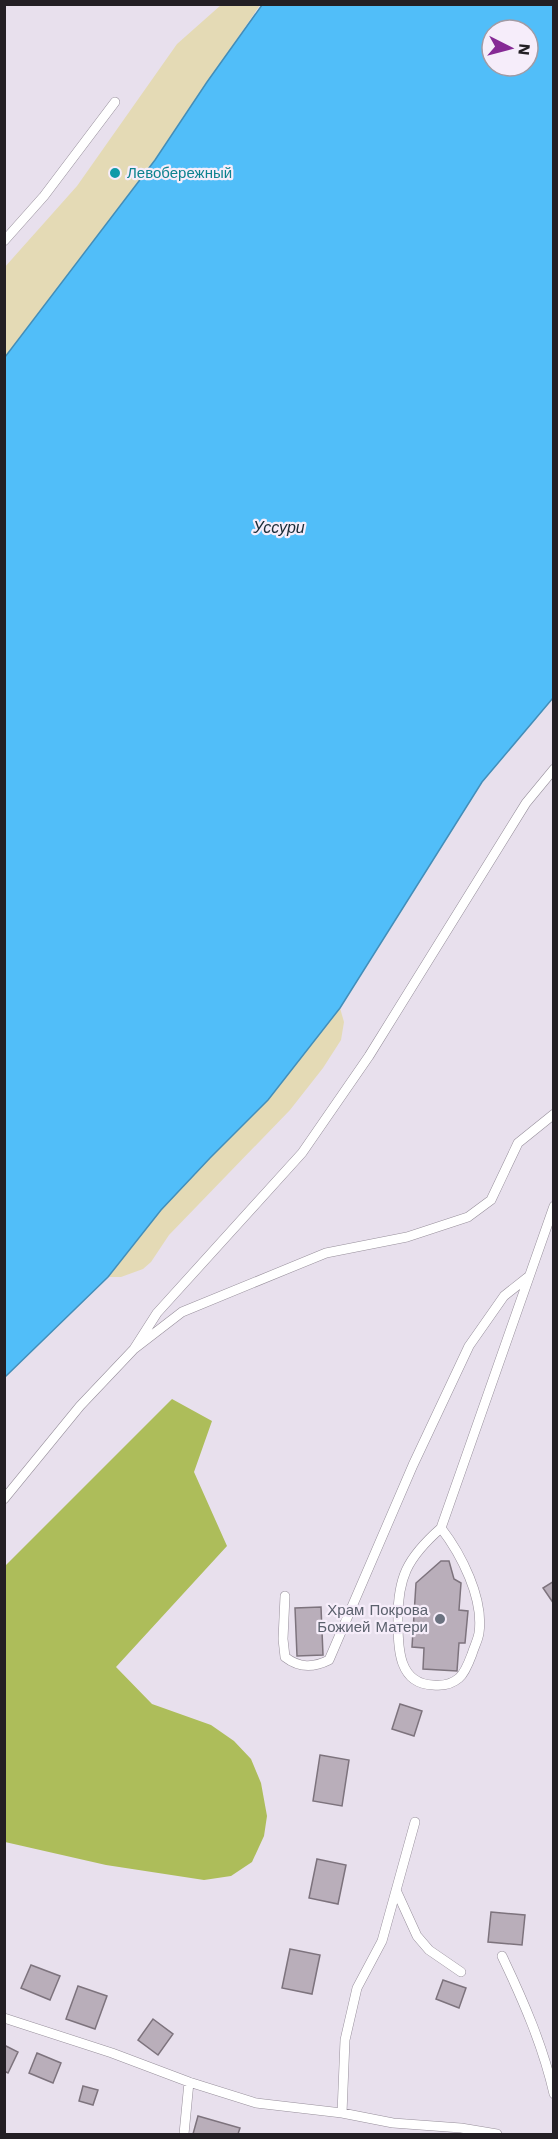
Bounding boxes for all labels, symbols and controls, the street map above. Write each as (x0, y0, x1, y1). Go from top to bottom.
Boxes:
north arrow (480, 18, 540, 78)
text: N (514, 43, 534, 56)
place label: Левобережный (127, 164, 232, 182)
marker: Левобережный (108, 166, 122, 180)
water label: Уссури (252, 518, 305, 537)
place label: Храм Покрова Божией Матери (317, 1601, 429, 1636)
marker: Храм Покрова Божией Матери (433, 1612, 447, 1626)

